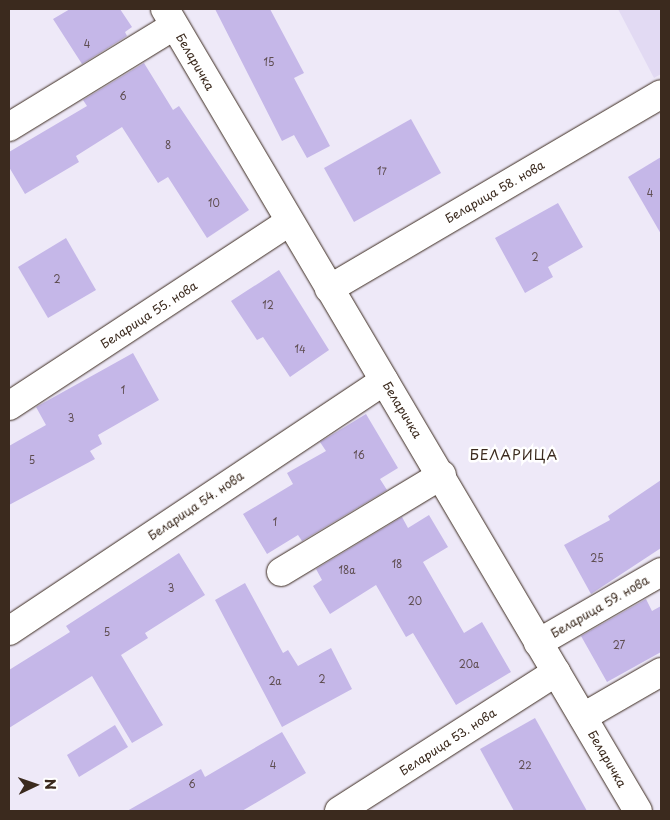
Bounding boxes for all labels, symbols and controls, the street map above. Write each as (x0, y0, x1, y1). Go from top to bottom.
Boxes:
street label: Беларичка (173, 31, 217, 93)
house number: 4 (84, 38, 90, 50)
house number: 15 (264, 56, 274, 68)
house number: 6 (119, 90, 127, 102)
house number: 8 (165, 139, 171, 151)
street label: Беларица 58. нова (443, 158, 547, 226)
house number: 17 (377, 165, 387, 177)
house number: 4 (647, 187, 653, 199)
house number: 10 (208, 197, 220, 209)
house number: 2 (531, 251, 539, 263)
house number: 2 (53, 273, 61, 285)
street label: Беларица 55. нова (98, 278, 200, 352)
house number: 12 (262, 299, 274, 311)
house number: 14 (294, 343, 306, 355)
street label: Беларичка (380, 379, 424, 441)
house number: 1 (121, 384, 125, 396)
house number: 3 (68, 412, 74, 424)
district label: БЕЛАРИЦА (469, 447, 559, 463)
house number: 16 (353, 449, 365, 461)
house number: 5 (29, 454, 35, 466)
street label: Беларица 54. нова (145, 468, 247, 544)
house number: 1 (273, 516, 277, 528)
house number: 25 (590, 552, 604, 564)
house number: 18 (392, 558, 402, 570)
house number: 18a (339, 564, 355, 576)
street label: Беларица 59. нова (548, 573, 652, 641)
house number: 3 (168, 582, 174, 594)
house number: 20 (408, 595, 422, 607)
house number: 5 (104, 626, 110, 638)
house number: 27 (613, 639, 625, 651)
house number: 20a (459, 658, 479, 670)
house number: 2 (318, 673, 326, 685)
house number: 2a (268, 675, 282, 687)
street label: Беларица 53. нова (397, 705, 499, 779)
street label: Беларичка (585, 728, 629, 790)
house number: 4 (270, 759, 276, 771)
house number: 22 (518, 759, 532, 771)
north arrow (10, 760, 60, 810)
text: N (40, 778, 61, 790)
house number: 6 (188, 778, 196, 790)

